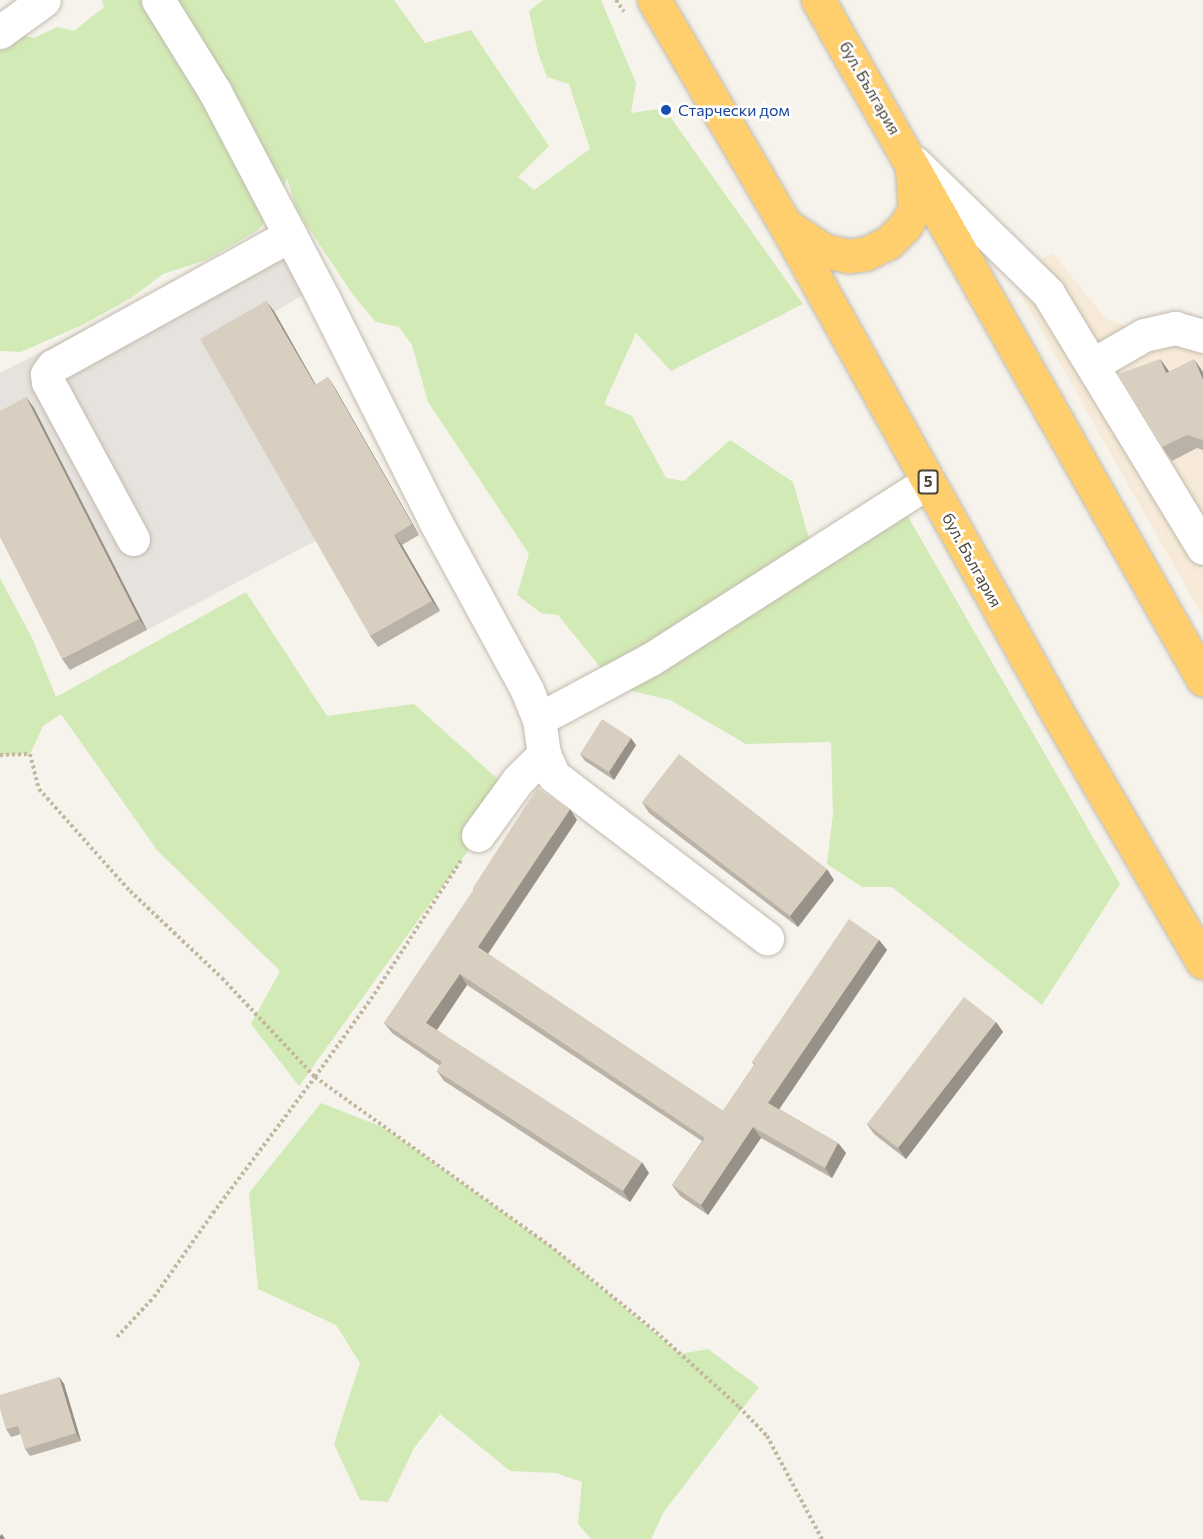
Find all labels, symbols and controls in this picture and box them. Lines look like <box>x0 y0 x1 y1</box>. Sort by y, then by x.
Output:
street label: бул. България <box>836 38 904 138</box>
place label: Старчески дом <box>678 100 790 120</box>
marker: Старчески дом <box>659 103 673 117</box>
road number: 5 <box>918 470 938 494</box>
street label: бул. България <box>938 510 1006 610</box>

